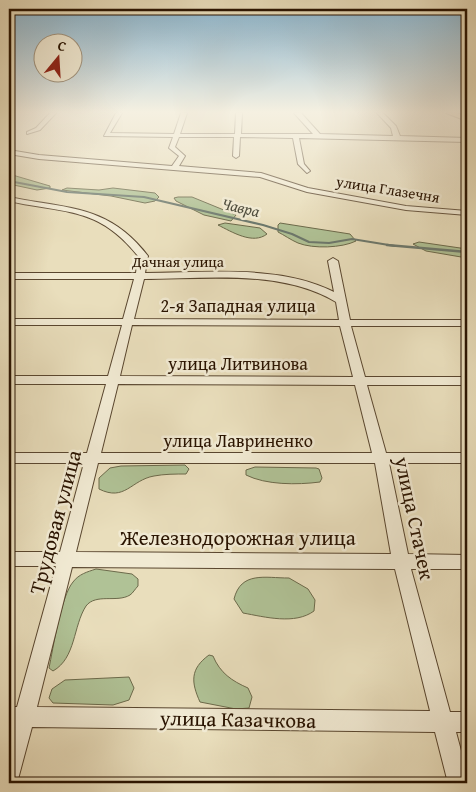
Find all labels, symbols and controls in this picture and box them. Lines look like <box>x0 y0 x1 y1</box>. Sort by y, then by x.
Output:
north arrow <box>32 32 82 82</box>
text: С <box>55 35 69 56</box>
street label: улица Глазечня <box>334 170 442 208</box>
water label: Чавра <box>220 191 263 223</box>
street label: Дачная улица <box>131 251 225 272</box>
street label: 2-я Западная улица <box>161 292 316 319</box>
street label: улица Литвинова <box>167 350 308 377</box>
street label: улица Лавриненко <box>162 427 313 454</box>
street label: Трудовая улица <box>21 446 89 598</box>
street label: улица Стачек <box>387 453 443 582</box>
street label: Железнодорожная улица <box>119 522 356 553</box>
street label: улица Казачкова <box>158 702 317 736</box>

